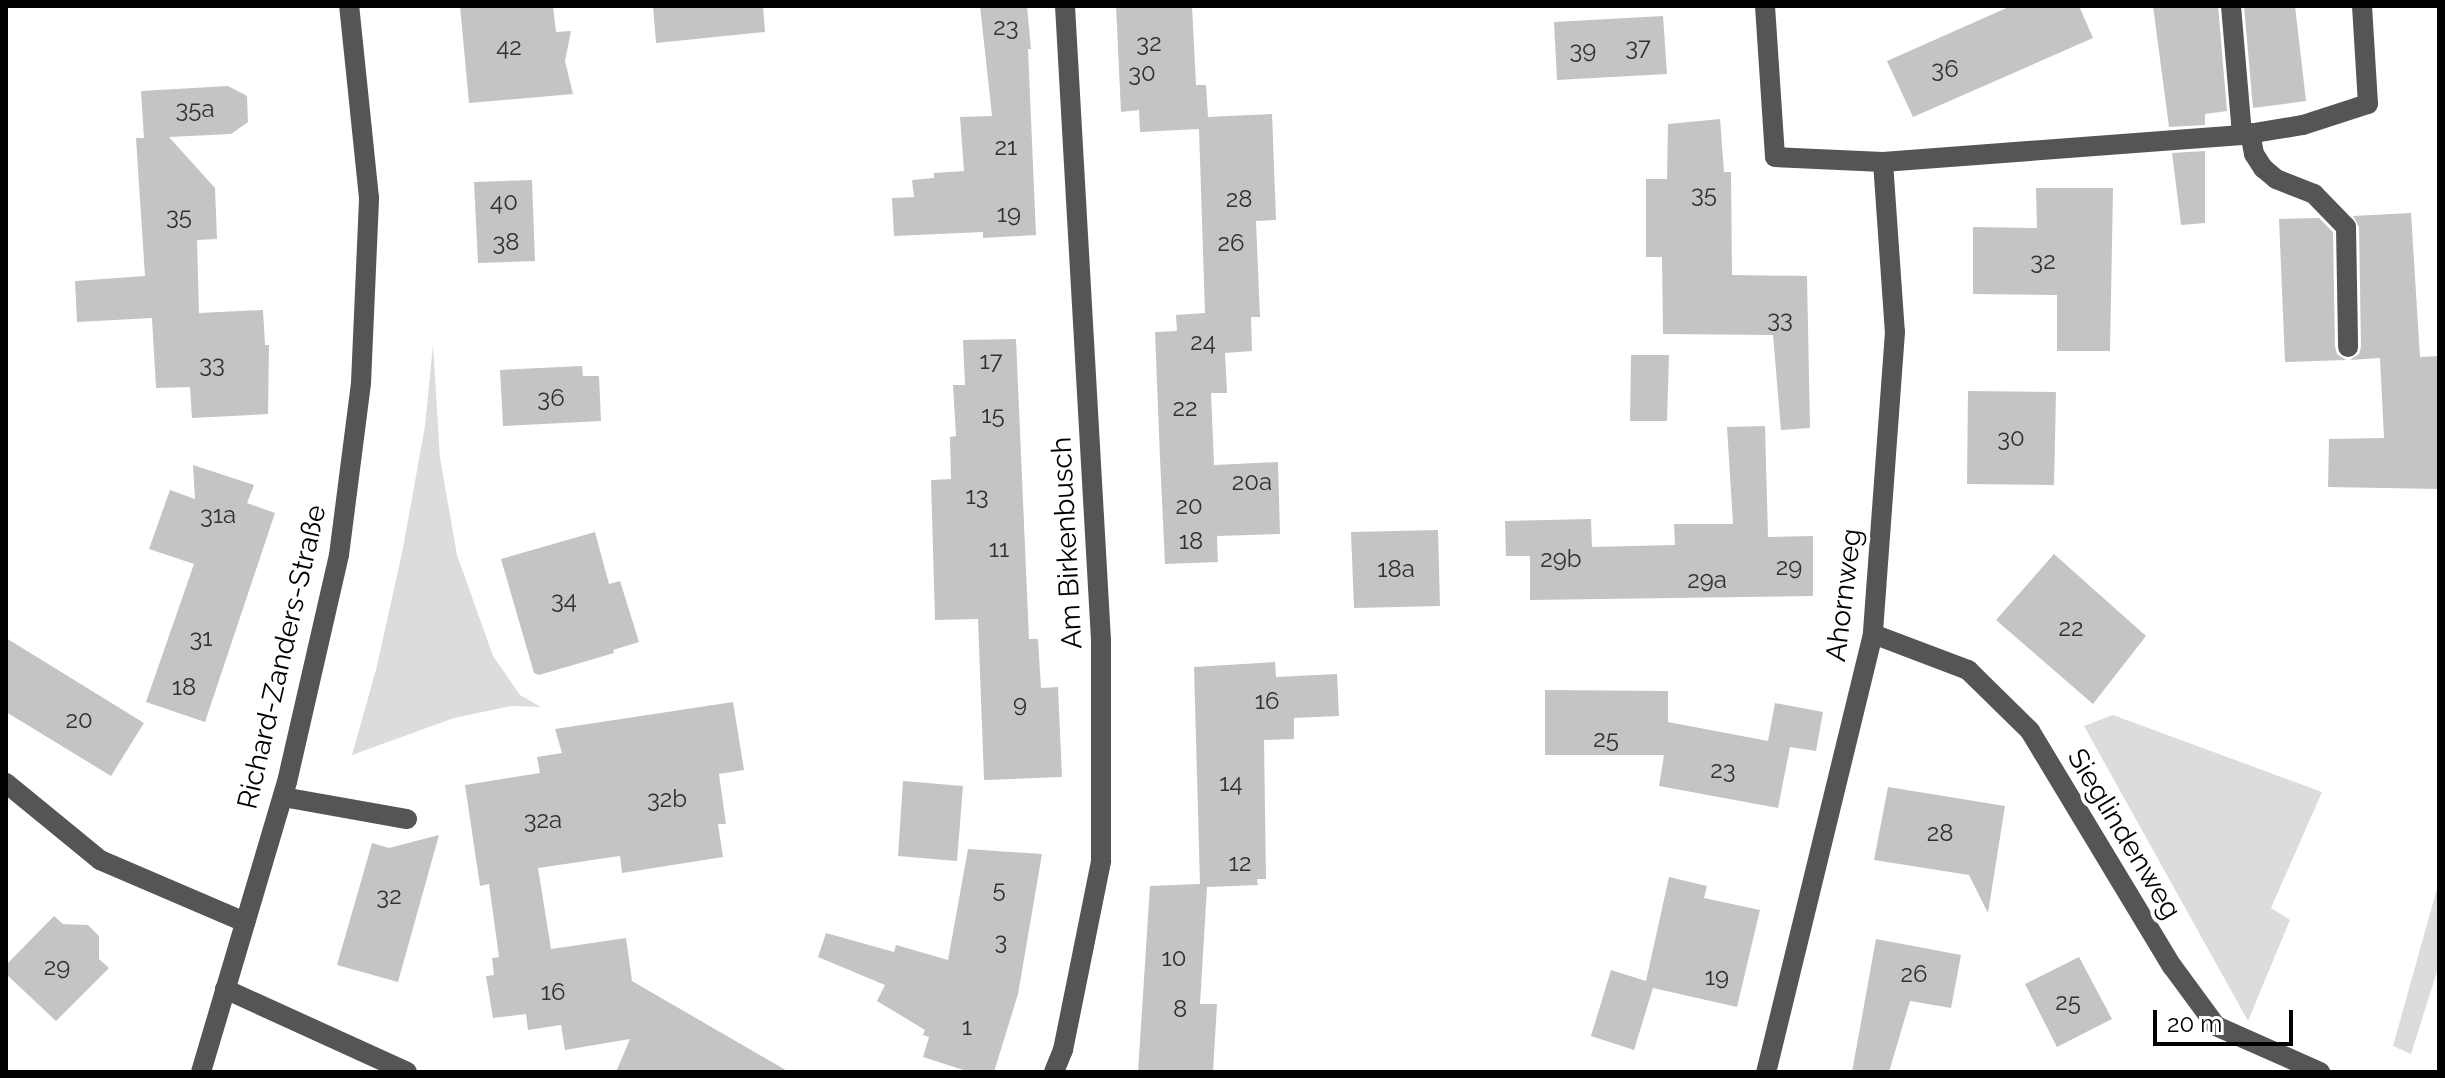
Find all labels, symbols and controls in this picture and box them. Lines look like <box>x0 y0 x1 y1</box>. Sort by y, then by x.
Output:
house number: 23 <box>993 13 1019 41</box>
house number: 32 <box>1136 29 1162 57</box>
house number: 42 <box>496 33 522 61</box>
house number: 37 <box>1625 33 1651 61</box>
house number: 39 <box>1570 36 1596 64</box>
house number: 36 <box>1931 55 1959 83</box>
house number: 30 <box>1128 59 1156 87</box>
house number: 35a <box>176 95 214 123</box>
house number: 21 <box>995 133 1017 161</box>
house number: 35 <box>1691 180 1717 208</box>
house number: 28 <box>1226 185 1252 213</box>
house number: 40 <box>490 188 518 216</box>
house number: 19 <box>997 200 1021 228</box>
house number: 35 <box>166 202 192 230</box>
house number: 38 <box>492 228 520 256</box>
house number: 26 <box>1218 229 1244 257</box>
house number: 32 <box>2030 247 2056 275</box>
house number: 33 <box>1767 305 1793 333</box>
house number: 24 <box>1190 328 1216 356</box>
house number: 17 <box>980 347 1002 375</box>
house number: 33 <box>199 350 225 378</box>
house number: 36 <box>537 384 565 412</box>
house number: 22 <box>1172 394 1198 422</box>
house number: 15 <box>981 401 1005 429</box>
house number: 30 <box>1997 424 2025 452</box>
street label: Am Birkenbusch <box>1045 436 1089 650</box>
house number: 20a <box>1232 468 1272 496</box>
house number: 13 <box>965 482 989 510</box>
house number: 20 <box>1175 492 1203 520</box>
house number: 31a <box>200 501 236 529</box>
street label: Richard-Zanders-Straße <box>231 502 333 812</box>
house number: 18 <box>1179 527 1203 555</box>
street label: Ahornweg <box>1819 527 1869 663</box>
house number: 11 <box>989 535 1009 563</box>
house number: 29b <box>1540 545 1582 573</box>
house number: 29 <box>1776 553 1802 581</box>
house number: 18a <box>1377 555 1415 583</box>
house number: 29a <box>1687 566 1727 594</box>
house number: 34 <box>551 586 577 614</box>
house number: 22 <box>2058 614 2084 642</box>
house number: 31 <box>189 624 213 652</box>
house number: 18 <box>172 673 196 701</box>
house number: 16 <box>1255 687 1279 715</box>
house number: 9 <box>1013 690 1027 718</box>
house number: 20 <box>65 706 93 734</box>
house number: 25 <box>1593 725 1619 753</box>
street label: Sieglindenweg <box>2060 743 2188 925</box>
house number: 23 <box>1710 756 1736 784</box>
house number: 14 <box>1219 769 1243 797</box>
house number: 32b <box>647 785 687 813</box>
house number: 32a <box>524 806 562 834</box>
house number: 28 <box>1927 819 1953 847</box>
house number: 12 <box>1229 849 1251 877</box>
house number: 5 <box>992 875 1006 903</box>
house number: 32 <box>376 882 402 910</box>
house number: 3 <box>995 927 1007 955</box>
house number: 10 <box>1162 944 1186 972</box>
house number: 29 <box>44 953 70 981</box>
house number: 26 <box>1901 960 1927 988</box>
house number: 19 <box>1705 963 1729 991</box>
house number: 16 <box>541 978 565 1006</box>
house number: 25 <box>2055 988 2081 1016</box>
scale bar <box>2157 994 2297 1044</box>
house number: 8 <box>1173 995 1187 1023</box>
text: 20 m <box>2167 1009 2222 1038</box>
house number: 1 <box>962 1013 972 1041</box>

